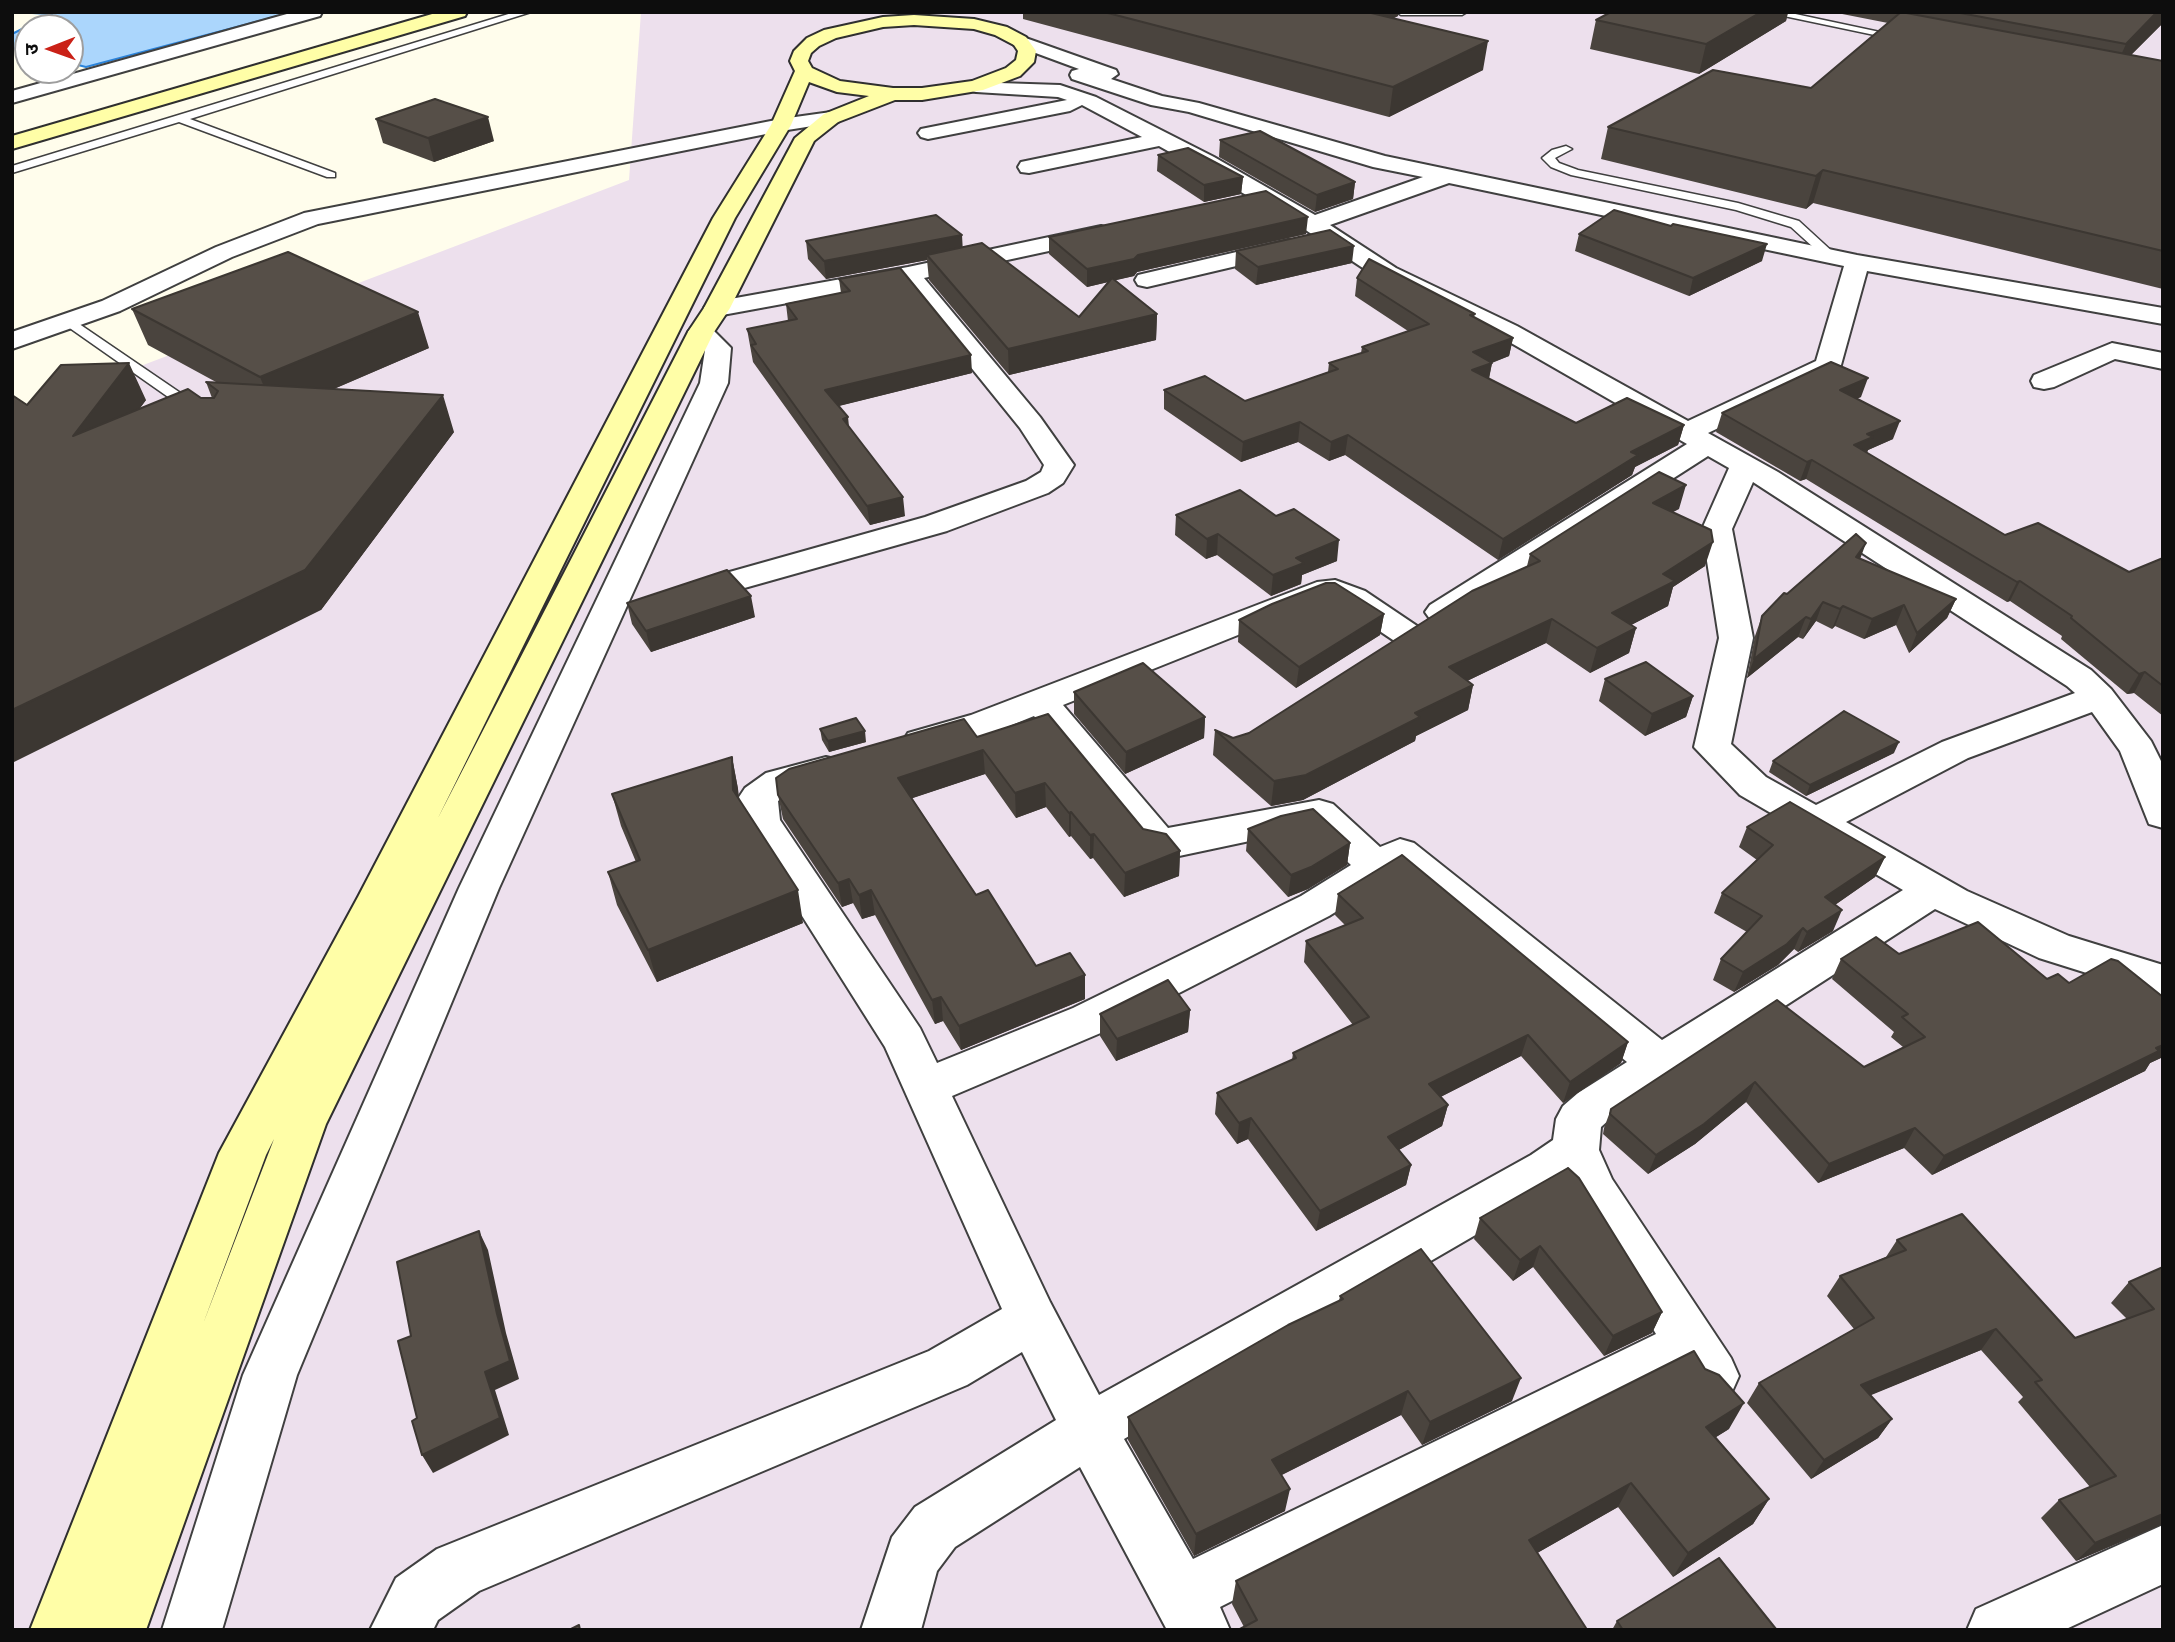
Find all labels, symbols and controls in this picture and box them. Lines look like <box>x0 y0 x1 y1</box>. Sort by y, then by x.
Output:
north arrow <box>14 14 84 84</box>
text: उ <box>17 44 43 55</box>

